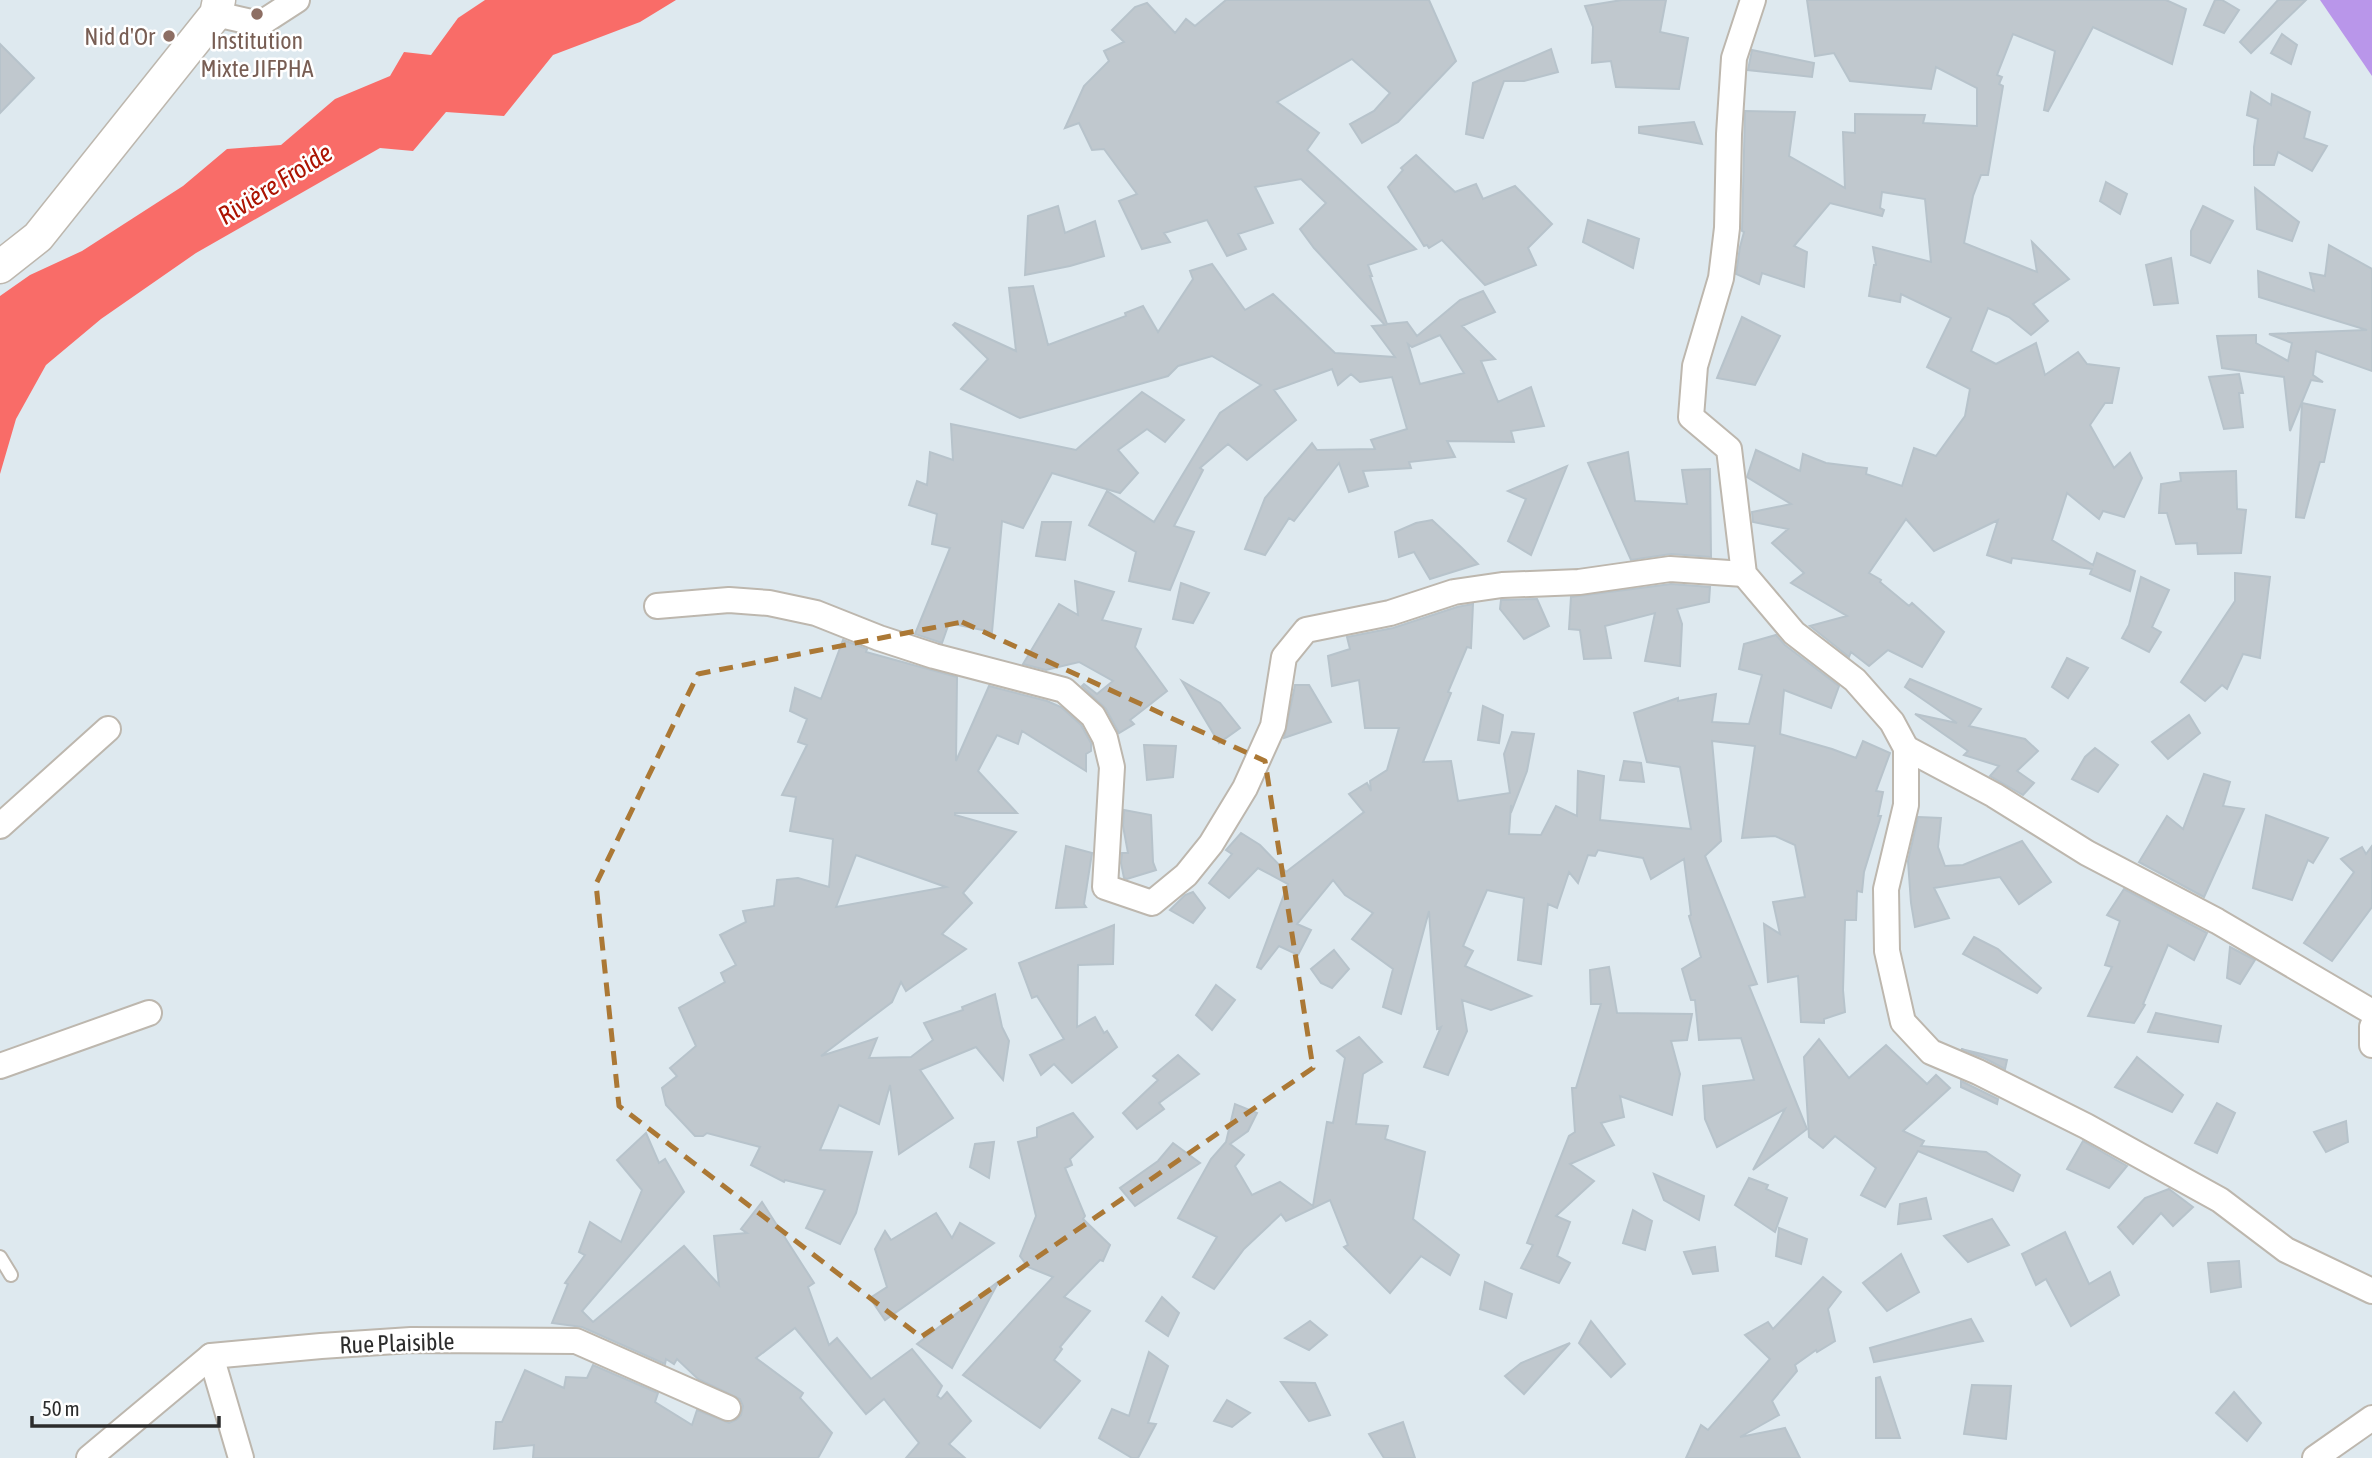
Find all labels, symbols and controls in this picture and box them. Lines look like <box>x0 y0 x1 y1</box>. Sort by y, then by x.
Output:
marker: Institution Mixte JIFPHA <box>249 6 265 22</box>
place label: Nid d'Or <box>84 23 156 50</box>
place label: Institution Mixte JIFPHA <box>200 27 314 82</box>
marker: Nid d'Or <box>161 28 177 44</box>
water label: Rivière Froide <box>212 137 338 231</box>
street label: Rue Plaisible <box>339 1328 455 1358</box>
scale bar <box>32 1384 219 1428</box>
text: 50 m <box>42 1396 80 1420</box>

